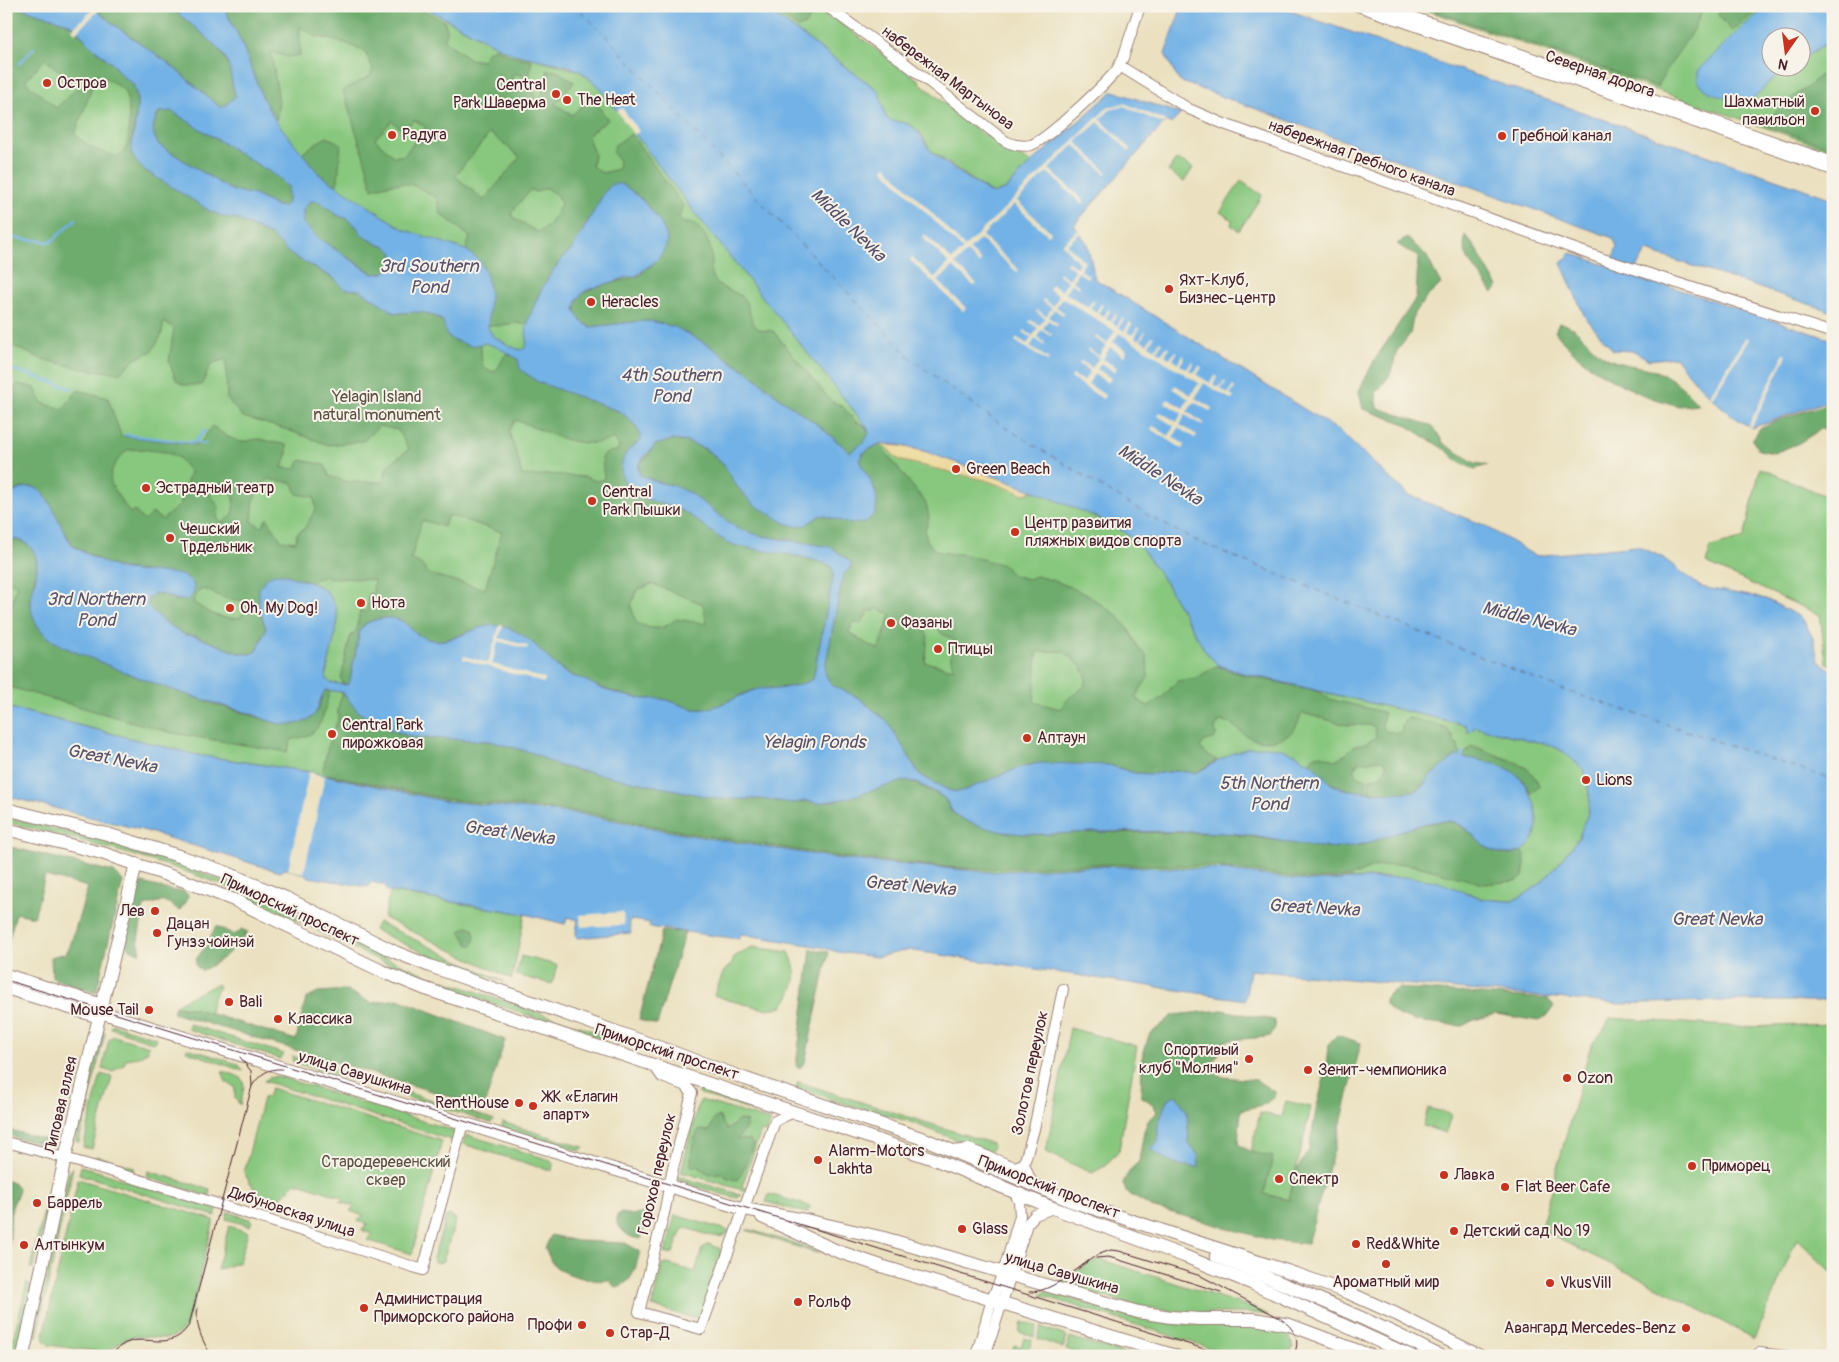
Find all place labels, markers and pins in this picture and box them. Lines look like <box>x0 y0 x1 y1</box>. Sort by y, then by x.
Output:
place label: Остров <box>57 73 107 93</box>
place label: Central Park Шаверма <box>453 75 546 113</box>
marker: Остров <box>41 77 53 89</box>
marker: Central Park Шаверма <box>550 88 562 100</box>
place label: The Heat <box>577 90 636 110</box>
place label: Шахматный павильон <box>1725 92 1805 130</box>
marker: The Heat <box>561 94 573 106</box>
marker: Шахматный павильон <box>1809 105 1821 117</box>
place label: Радуга <box>402 125 447 145</box>
place label: Гребной канал <box>1512 126 1612 146</box>
marker: Радуга <box>386 129 398 141</box>
marker: Гребной канал <box>1496 130 1508 142</box>
place label: Яхт-Клуб, Бизнес-центр <box>1179 270 1276 308</box>
marker: Яхт-Клуб, Бизнес-центр <box>1163 283 1175 295</box>
place label: Heracles <box>601 292 659 312</box>
marker: Heracles <box>585 296 597 308</box>
place label: Green Beach <box>966 459 1050 479</box>
marker: Green Beach <box>950 463 962 475</box>
place label: Эстрадный театр <box>156 478 274 498</box>
marker: Эстрадный театр <box>140 482 152 494</box>
place label: Central Park Пышки <box>602 482 680 520</box>
marker: Central Park Пышки <box>586 495 598 507</box>
place label: Центр развития пляжных видов спорта <box>1025 513 1181 551</box>
place label: Чешский Трдельник <box>180 519 253 557</box>
marker: Центр развития пляжных видов спорта <box>1009 526 1021 538</box>
marker: Чешский Трдельник <box>164 532 176 544</box>
place label: Нота <box>371 593 405 613</box>
marker: Нота <box>355 597 367 609</box>
place label: Oh, My Dog! <box>240 598 318 618</box>
marker: Oh, My Dog! <box>224 602 236 614</box>
place label: Фазаны <box>901 613 953 633</box>
marker: Фазаны <box>885 617 897 629</box>
place label: Птицы <box>948 639 993 659</box>
marker: Птицы <box>932 643 944 655</box>
place label: Central Park пирожковая <box>342 715 424 753</box>
marker: Central Park пирожковая <box>326 728 338 740</box>
place label: Аптаун <box>1037 728 1086 748</box>
marker: Аптаун <box>1021 732 1033 744</box>
place label: Lions <box>1596 770 1632 790</box>
marker: Lions <box>1580 774 1592 786</box>
place label: Лев <box>119 901 145 921</box>
marker: Лев <box>149 905 161 917</box>
place label: Дацан Гунзэчойнэй <box>166 914 254 952</box>
marker: Дацан Гунзэчойнэй <box>151 927 163 939</box>
place label: Bali <box>239 992 262 1012</box>
marker: Bali <box>223 996 235 1008</box>
place label: Mouse Tail <box>70 1000 139 1020</box>
marker: Mouse Tail <box>143 1004 155 1016</box>
place label: Классика <box>288 1009 352 1029</box>
marker: Классика <box>272 1013 284 1025</box>
place label: Спортивый клуб "Молния" <box>1139 1040 1239 1078</box>
marker: Спортивый клуб "Молния" <box>1243 1053 1255 1065</box>
place label: Зенит-чемпионика <box>1318 1060 1447 1080</box>
marker: Зенит-чемпионика <box>1302 1064 1314 1076</box>
place label: Ozon <box>1577 1068 1613 1088</box>
marker: Ozon <box>1561 1072 1573 1084</box>
place label: ЖК «Елагин апарт» <box>540 1087 618 1125</box>
place label: RentHouse <box>435 1093 509 1113</box>
marker: RentHouse <box>513 1097 525 1109</box>
marker: ЖК «Елагин апарт» <box>527 1100 539 1112</box>
place label: Alarm-Motors Lakhta <box>828 1141 924 1179</box>
marker: Alarm-Motors Lakhta <box>812 1154 824 1166</box>
place label: Приморец <box>1702 1156 1771 1176</box>
marker: Приморец <box>1686 1160 1698 1172</box>
place label: Лавка <box>1453 1165 1495 1185</box>
place label: Спектр <box>1289 1169 1339 1189</box>
marker: Лавка <box>1438 1169 1450 1181</box>
marker: Спектр <box>1273 1173 1285 1185</box>
place label: Flat Beer Cafe <box>1515 1177 1610 1197</box>
marker: Flat Beer Cafe <box>1499 1181 1511 1193</box>
place label: Баррель <box>47 1193 103 1213</box>
marker: Баррель <box>31 1197 43 1209</box>
place label: Glass <box>972 1219 1008 1239</box>
place label: Детский сад № 19 <box>1463 1221 1590 1241</box>
marker: Glass <box>956 1223 968 1235</box>
marker: Детский сад № 19 <box>1448 1225 1460 1237</box>
place label: Red&White <box>1366 1234 1440 1254</box>
place label: Алтынкум <box>34 1235 105 1255</box>
marker: Red&White <box>1350 1238 1362 1250</box>
marker: Алтынкум <box>18 1239 30 1251</box>
marker: Ароматный мир <box>1380 1258 1392 1270</box>
place label: Ароматный мир <box>1332 1272 1440 1292</box>
place label: VkusVill <box>1560 1273 1612 1293</box>
marker: VkusVill <box>1544 1277 1556 1289</box>
place label: Администрация Приморского района <box>374 1289 514 1327</box>
place label: Рольф <box>808 1292 852 1312</box>
marker: Рольф <box>792 1296 804 1308</box>
marker: Администрация Приморского района <box>358 1302 370 1314</box>
place label: Профи <box>528 1315 572 1335</box>
place label: Авангард Mercedes-Benz <box>1504 1318 1676 1338</box>
marker: Профи <box>576 1319 588 1331</box>
marker: Авангард Mercedes-Benz <box>1680 1322 1692 1334</box>
place label: Стар-Д <box>620 1323 670 1343</box>
marker: Стар-Д <box>604 1327 616 1339</box>

